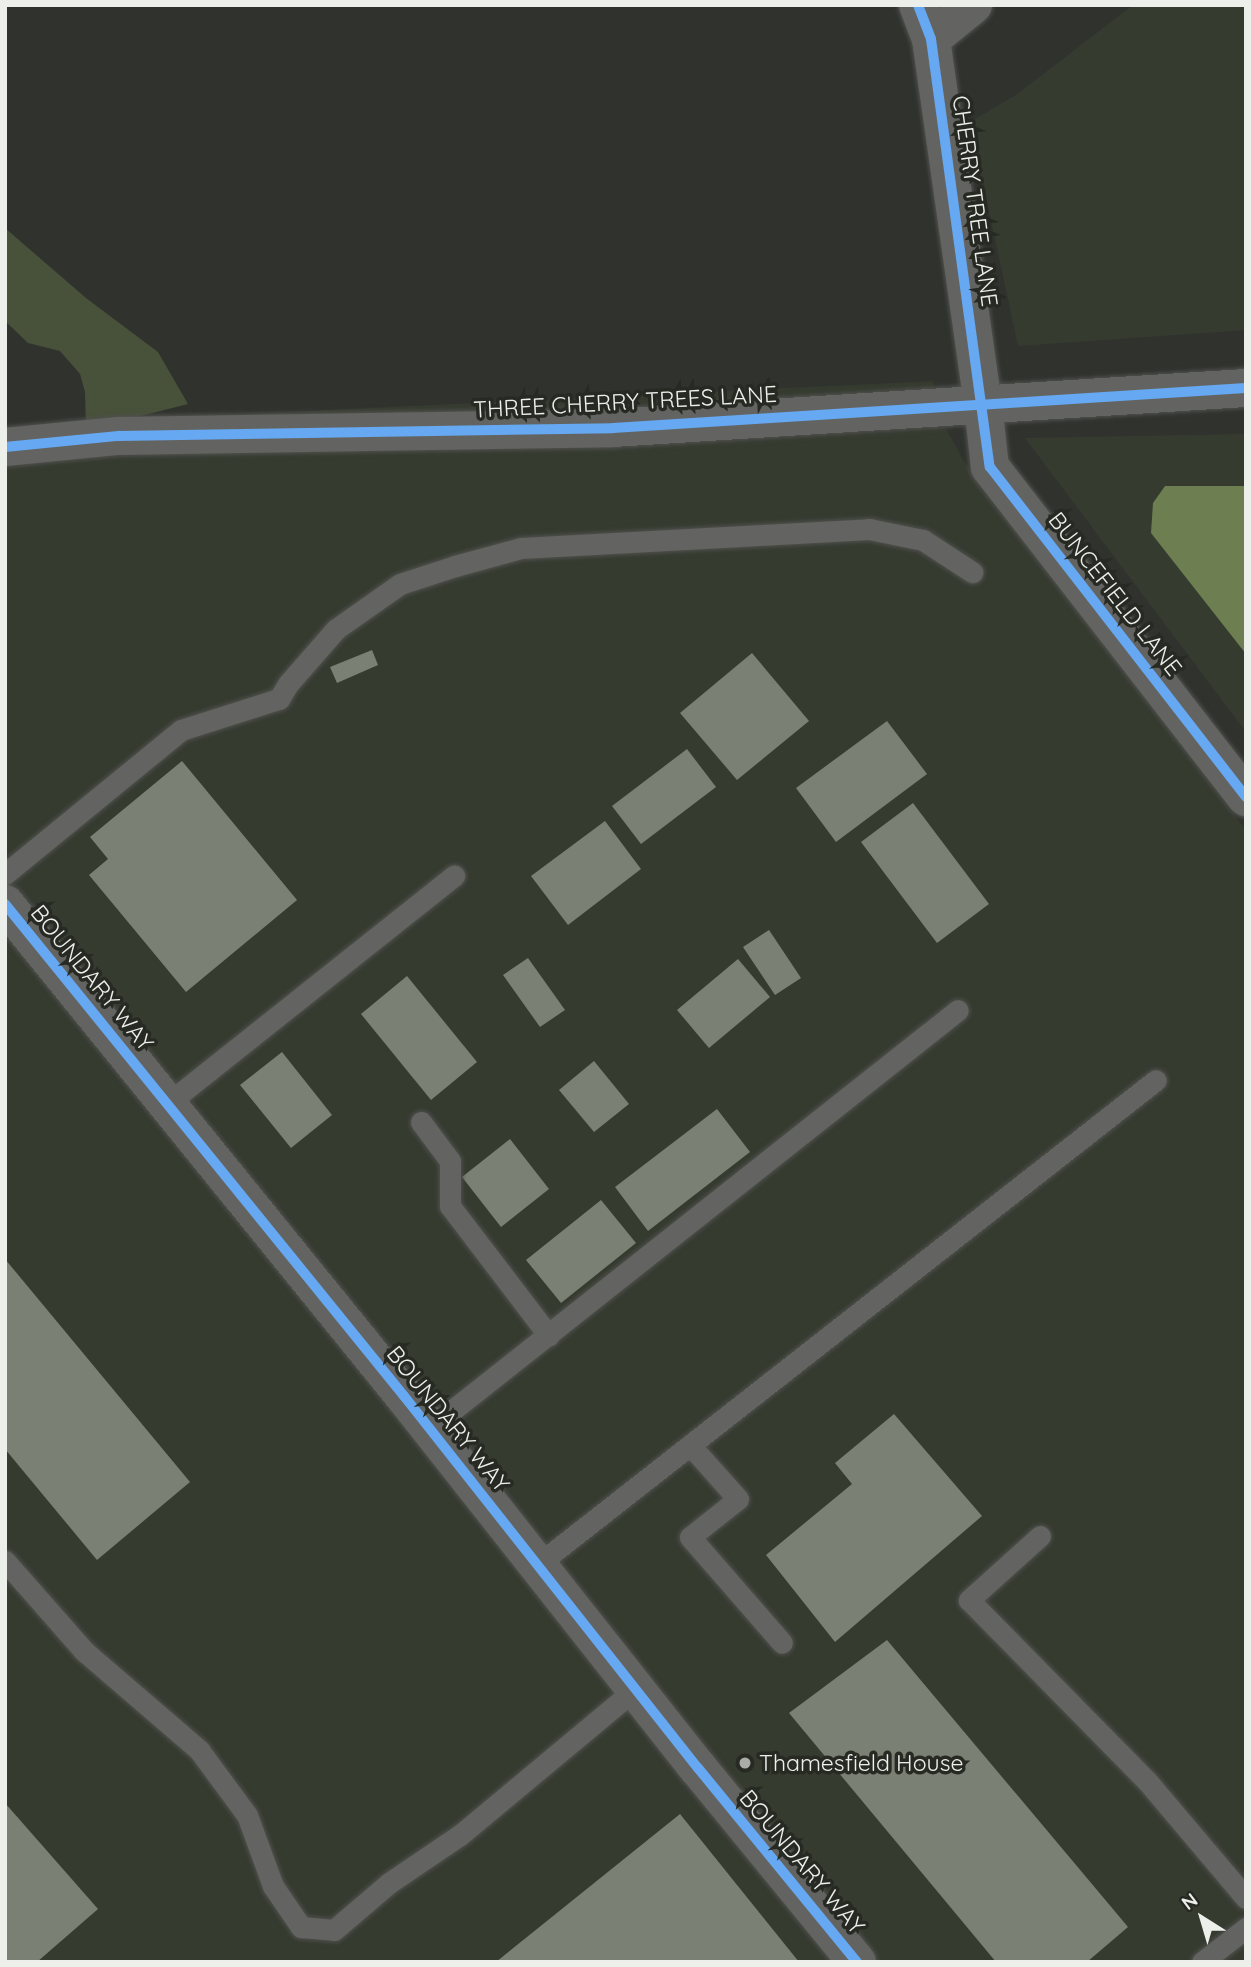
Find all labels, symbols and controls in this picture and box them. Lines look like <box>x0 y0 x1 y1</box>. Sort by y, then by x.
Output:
street label: CHERRY TREE LANE <box>947 94 1003 308</box>
street label: THREE CHERRY TREES LANE <box>473 380 777 424</box>
street label: BUNCEFIELD LANE <box>1043 507 1187 681</box>
street label: BOUNDARY WAY <box>25 900 159 1056</box>
street label: BOUNDARY WAY <box>381 1341 515 1497</box>
place label: Thamesfield House <box>759 1749 963 1777</box>
marker: Thamesfield House <box>737 1755 753 1771</box>
street label: BOUNDARY WAY <box>734 1784 870 1940</box>
north arrow <box>1167 1883 1237 1953</box>
text: N <box>1177 1887 1202 1915</box>

